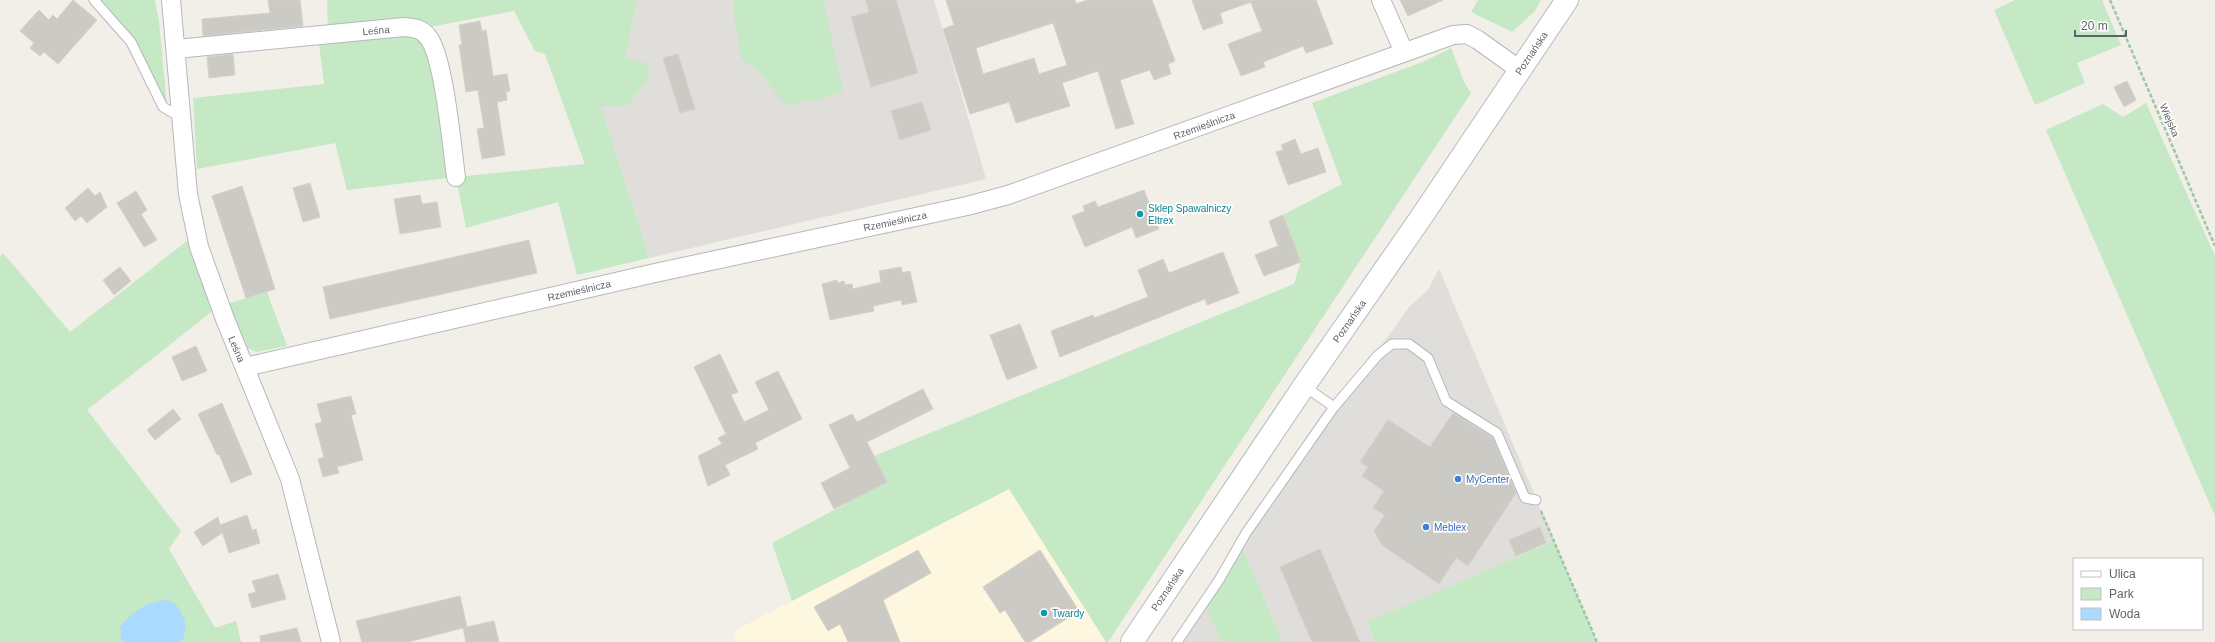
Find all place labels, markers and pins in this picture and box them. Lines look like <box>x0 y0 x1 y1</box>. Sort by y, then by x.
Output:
place label: Sklep Spawalniczy Eltrex <box>1148 203 1231 226</box>
marker: Sklep Spawalniczy Eltrex <box>1135 209 1145 219</box>
marker: MyCenter <box>1453 474 1463 484</box>
place label: MyCenter <box>1466 474 1510 485</box>
marker: Meblex <box>1421 522 1431 532</box>
place label: Meblex <box>1434 522 1466 533</box>
marker: Twardy <box>1039 608 1049 618</box>
place label: Twardy <box>1052 608 1084 619</box>

